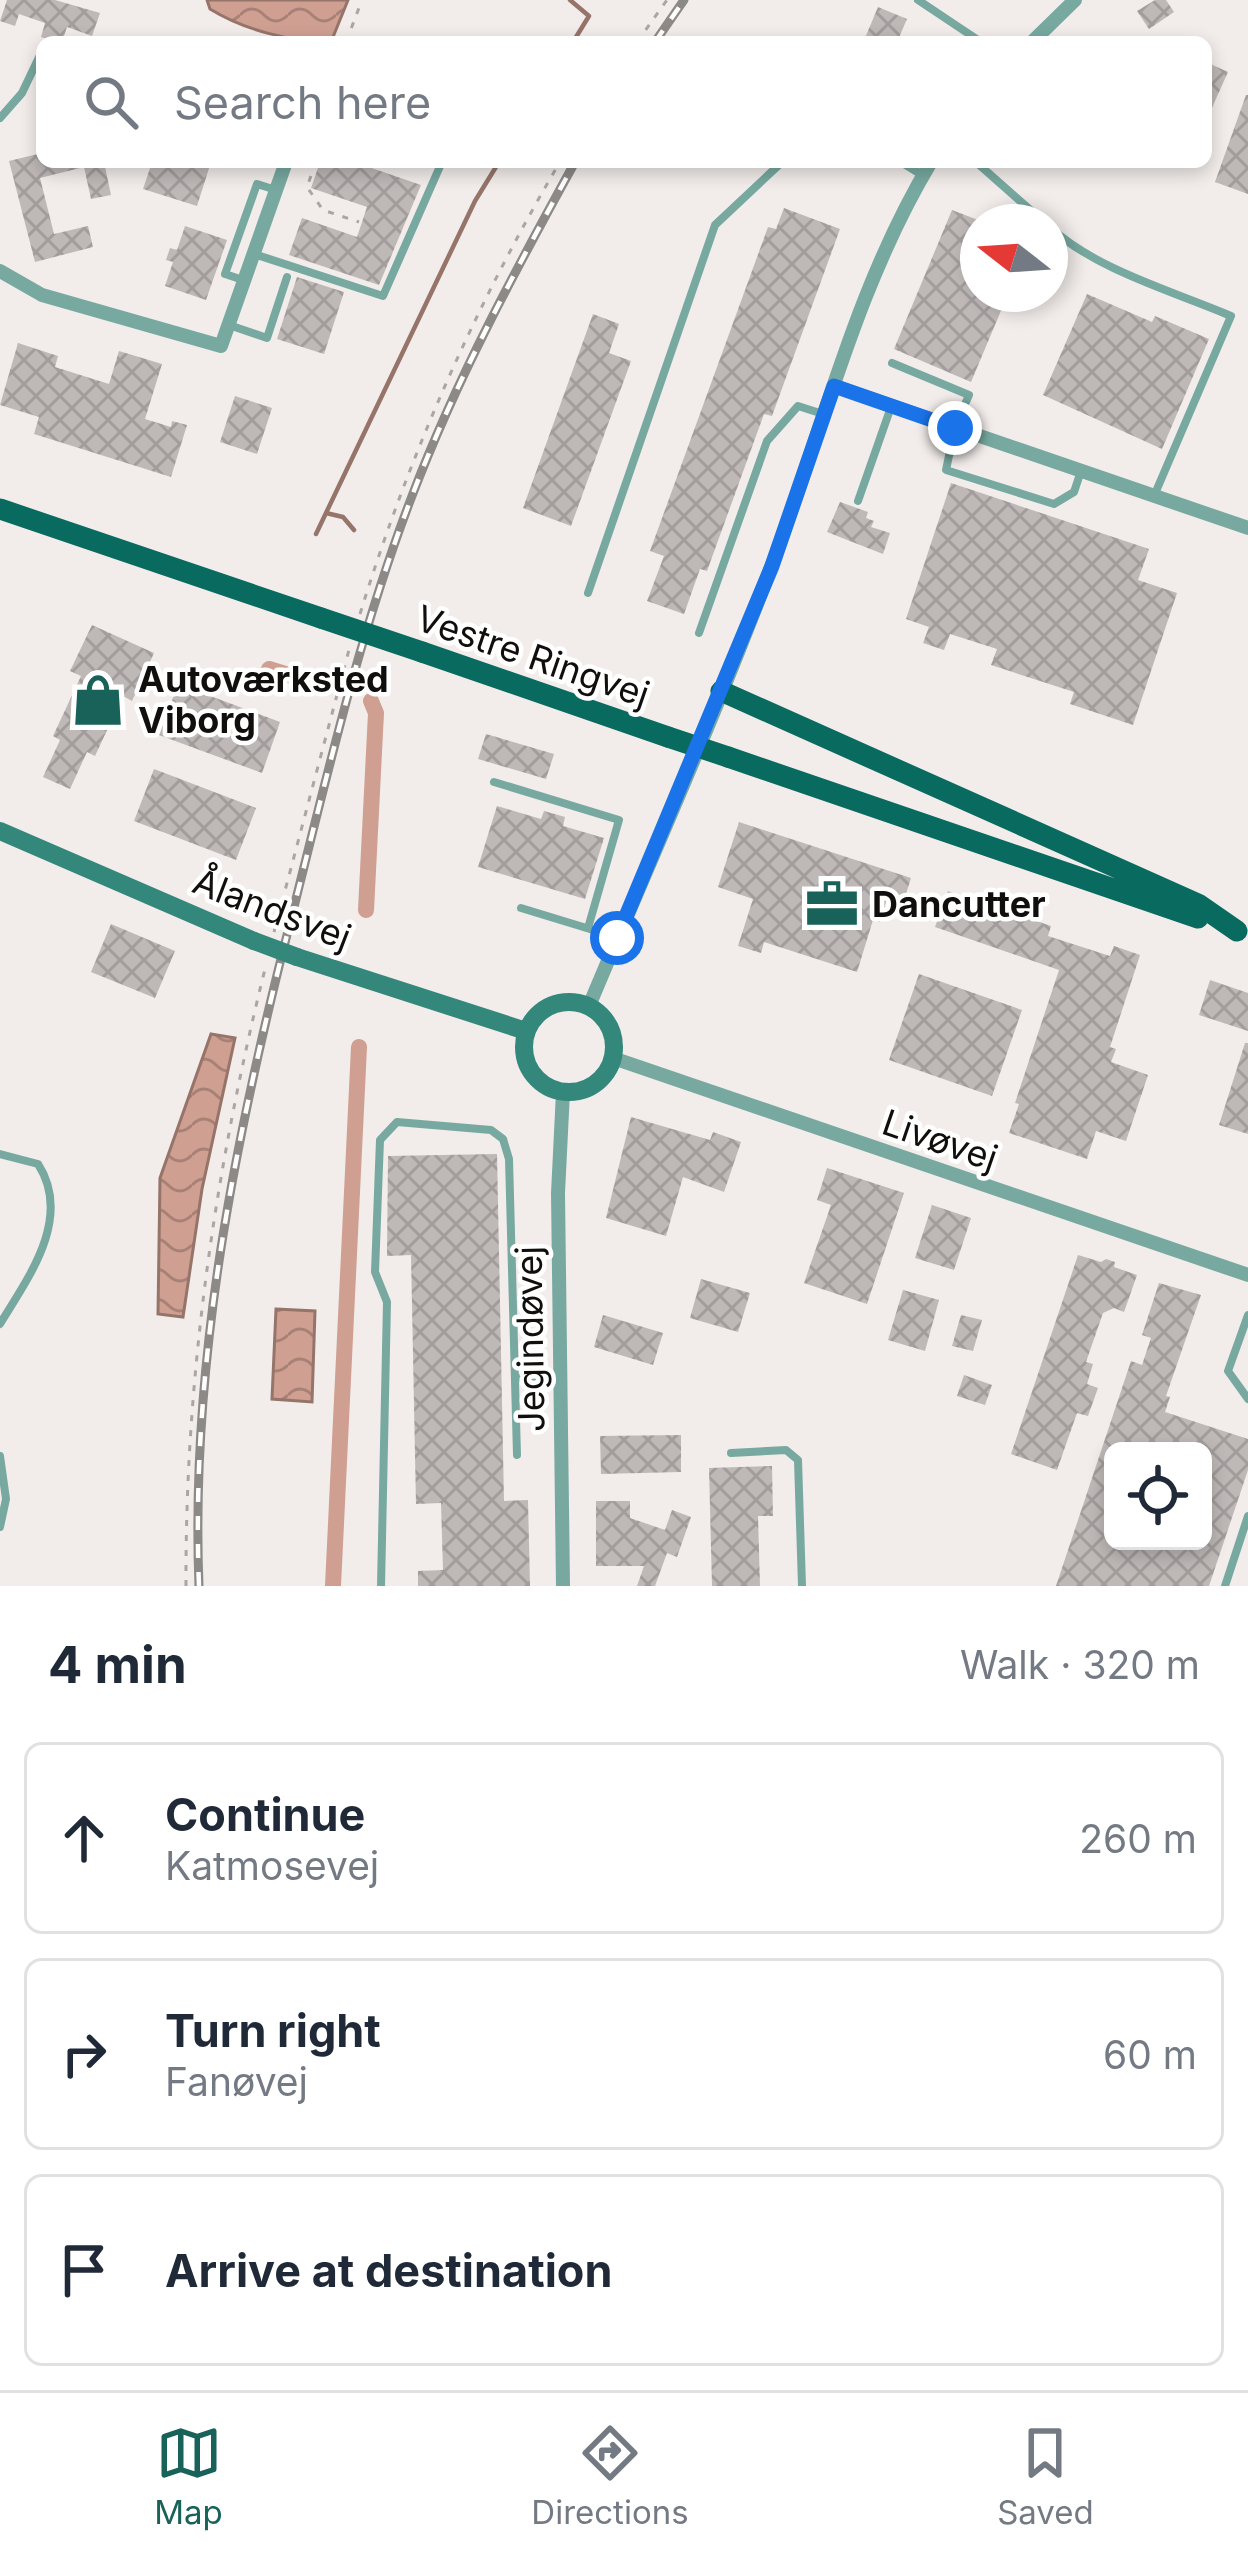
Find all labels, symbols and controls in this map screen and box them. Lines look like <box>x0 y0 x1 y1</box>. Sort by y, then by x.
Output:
search box <box>36 36 1212 168</box>
icon: search <box>78 69 144 135</box>
text: Search here <box>174 75 431 130</box>
north arrow <box>960 204 1068 312</box>
route end <box>928 401 982 455</box>
street label: Vestre Ringvej <box>411 596 655 716</box>
place label: Autoværksted Viborg <box>138 657 389 742</box>
shop icon: Autoværksted Viborg <box>69 671 127 729</box>
street label: Ålandsvej <box>187 858 357 959</box>
office icon: Dancutter <box>803 875 861 933</box>
place label: Dancutter <box>872 882 1046 926</box>
route start <box>590 911 644 965</box>
street label: Livøvej <box>877 1100 1003 1180</box>
street label: Jegindøvej <box>506 1246 554 1432</box>
map controls <box>1104 1442 1212 1550</box>
button: locate <box>1104 1442 1212 1550</box>
text: 4 min <box>48 1634 187 1695</box>
text: Walk · 320 m <box>960 1641 1200 1688</box>
text: Continue <box>165 1787 365 1842</box>
icon: ahead <box>51 1805 117 1871</box>
text: 260 m <box>1079 1815 1197 1862</box>
text: Katmosevej <box>165 1842 379 1889</box>
text: Turn right <box>165 2003 381 2058</box>
icon: right <box>51 2021 117 2087</box>
text: 60 m <box>1103 2031 1197 2078</box>
text: Fanøvej <box>165 2058 308 2105</box>
icon: arrive <box>51 2237 117 2303</box>
text: Arrive at destination <box>165 2243 612 2298</box>
tab: Map <box>154 2420 223 2532</box>
tab: Directions <box>531 2420 689 2532</box>
tab: Saved <box>997 2420 1094 2532</box>

